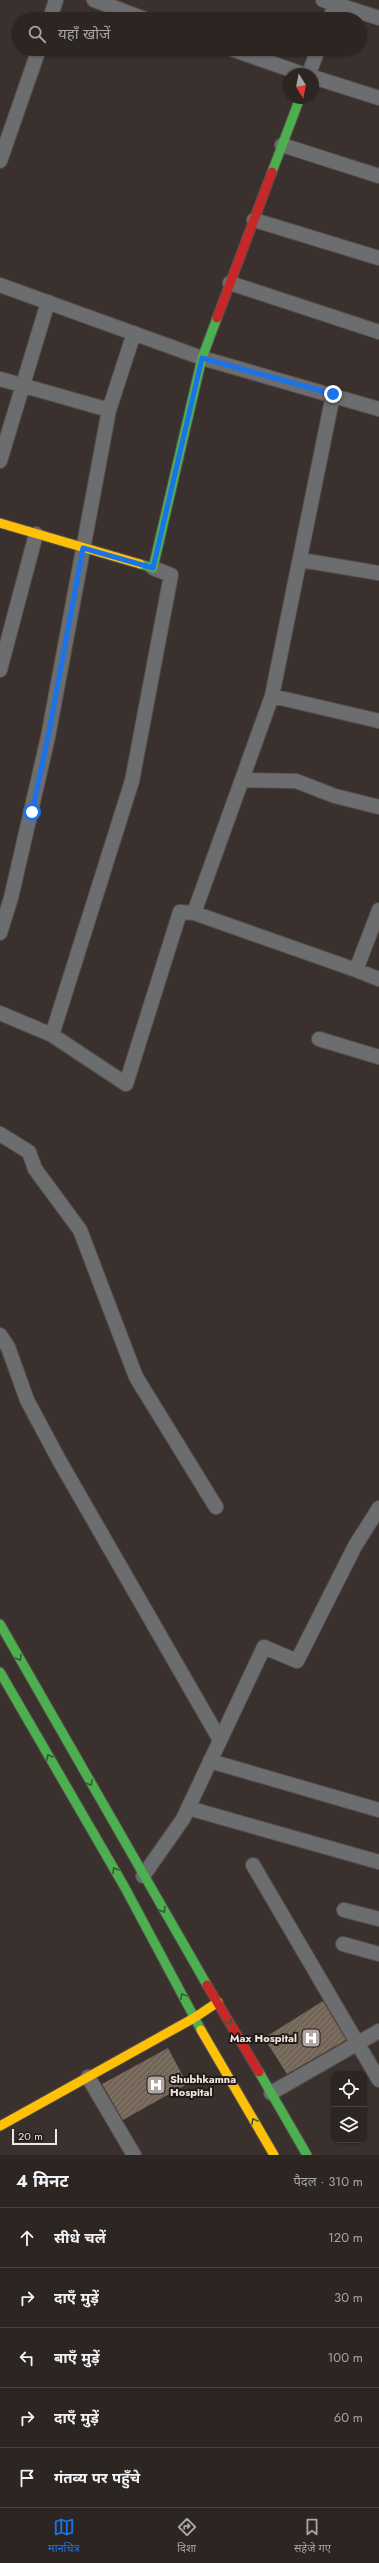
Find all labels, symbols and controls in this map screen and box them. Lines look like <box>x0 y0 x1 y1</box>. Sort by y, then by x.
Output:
search box <box>12 12 367 56</box>
icon: search <box>26 23 48 45</box>
text: यहाँ खोजें <box>58 23 110 45</box>
north arrow <box>283 68 319 104</box>
route end <box>324 385 342 403</box>
route start <box>23 803 41 821</box>
one-way arrow <box>15 1654 22 1661</box>
one-way arrow <box>46 1754 53 1761</box>
one-way arrow <box>86 1779 93 1786</box>
one-way arrow <box>112 1867 119 1874</box>
one-way arrow <box>158 1906 166 1913</box>
one-way arrow <box>180 1993 187 2001</box>
one-way arrow <box>225 2017 232 2025</box>
hospital icon: Max Hospital <box>300 2027 322 2049</box>
place label: Max Hospital <box>230 2030 297 2046</box>
place label: Shubhkamna Hospital <box>170 2071 236 2100</box>
map controls <box>331 2071 367 2143</box>
button: locate <box>331 2071 367 2107</box>
hospital icon: Shubhkamna Hospital <box>145 2074 167 2096</box>
button: layers <box>331 2107 367 2143</box>
one-way arrow <box>252 2118 259 2125</box>
scale bar <box>12 2127 57 2146</box>
text: 20 m <box>18 2128 43 2144</box>
text: 4 मिनट <box>16 2169 69 2193</box>
text: पैदल · 310 m <box>293 2172 363 2191</box>
icon: ahead <box>16 2227 38 2249</box>
text: सीधे चलें <box>54 2227 106 2249</box>
text: 120 m <box>328 2228 363 2247</box>
icon: right <box>16 2287 38 2309</box>
text: दाएँ मुड़ें <box>54 2287 99 2309</box>
text: 30 m <box>334 2288 363 2307</box>
icon: left <box>16 2347 38 2369</box>
text: बाएँ मुड़ें <box>54 2347 100 2369</box>
text: 100 m <box>328 2348 363 2367</box>
icon: right <box>16 2407 38 2429</box>
text: दाएँ मुड़ें <box>54 2407 99 2429</box>
text: 60 m <box>334 2408 363 2427</box>
icon: arrive <box>16 2467 38 2489</box>
text: गंतव्य पर पहुँचे <box>54 2467 140 2489</box>
tab: मानचित्र <box>48 2516 80 2556</box>
tab: दिशा <box>176 2516 198 2556</box>
tab: सहेजे गए <box>294 2516 331 2556</box>

